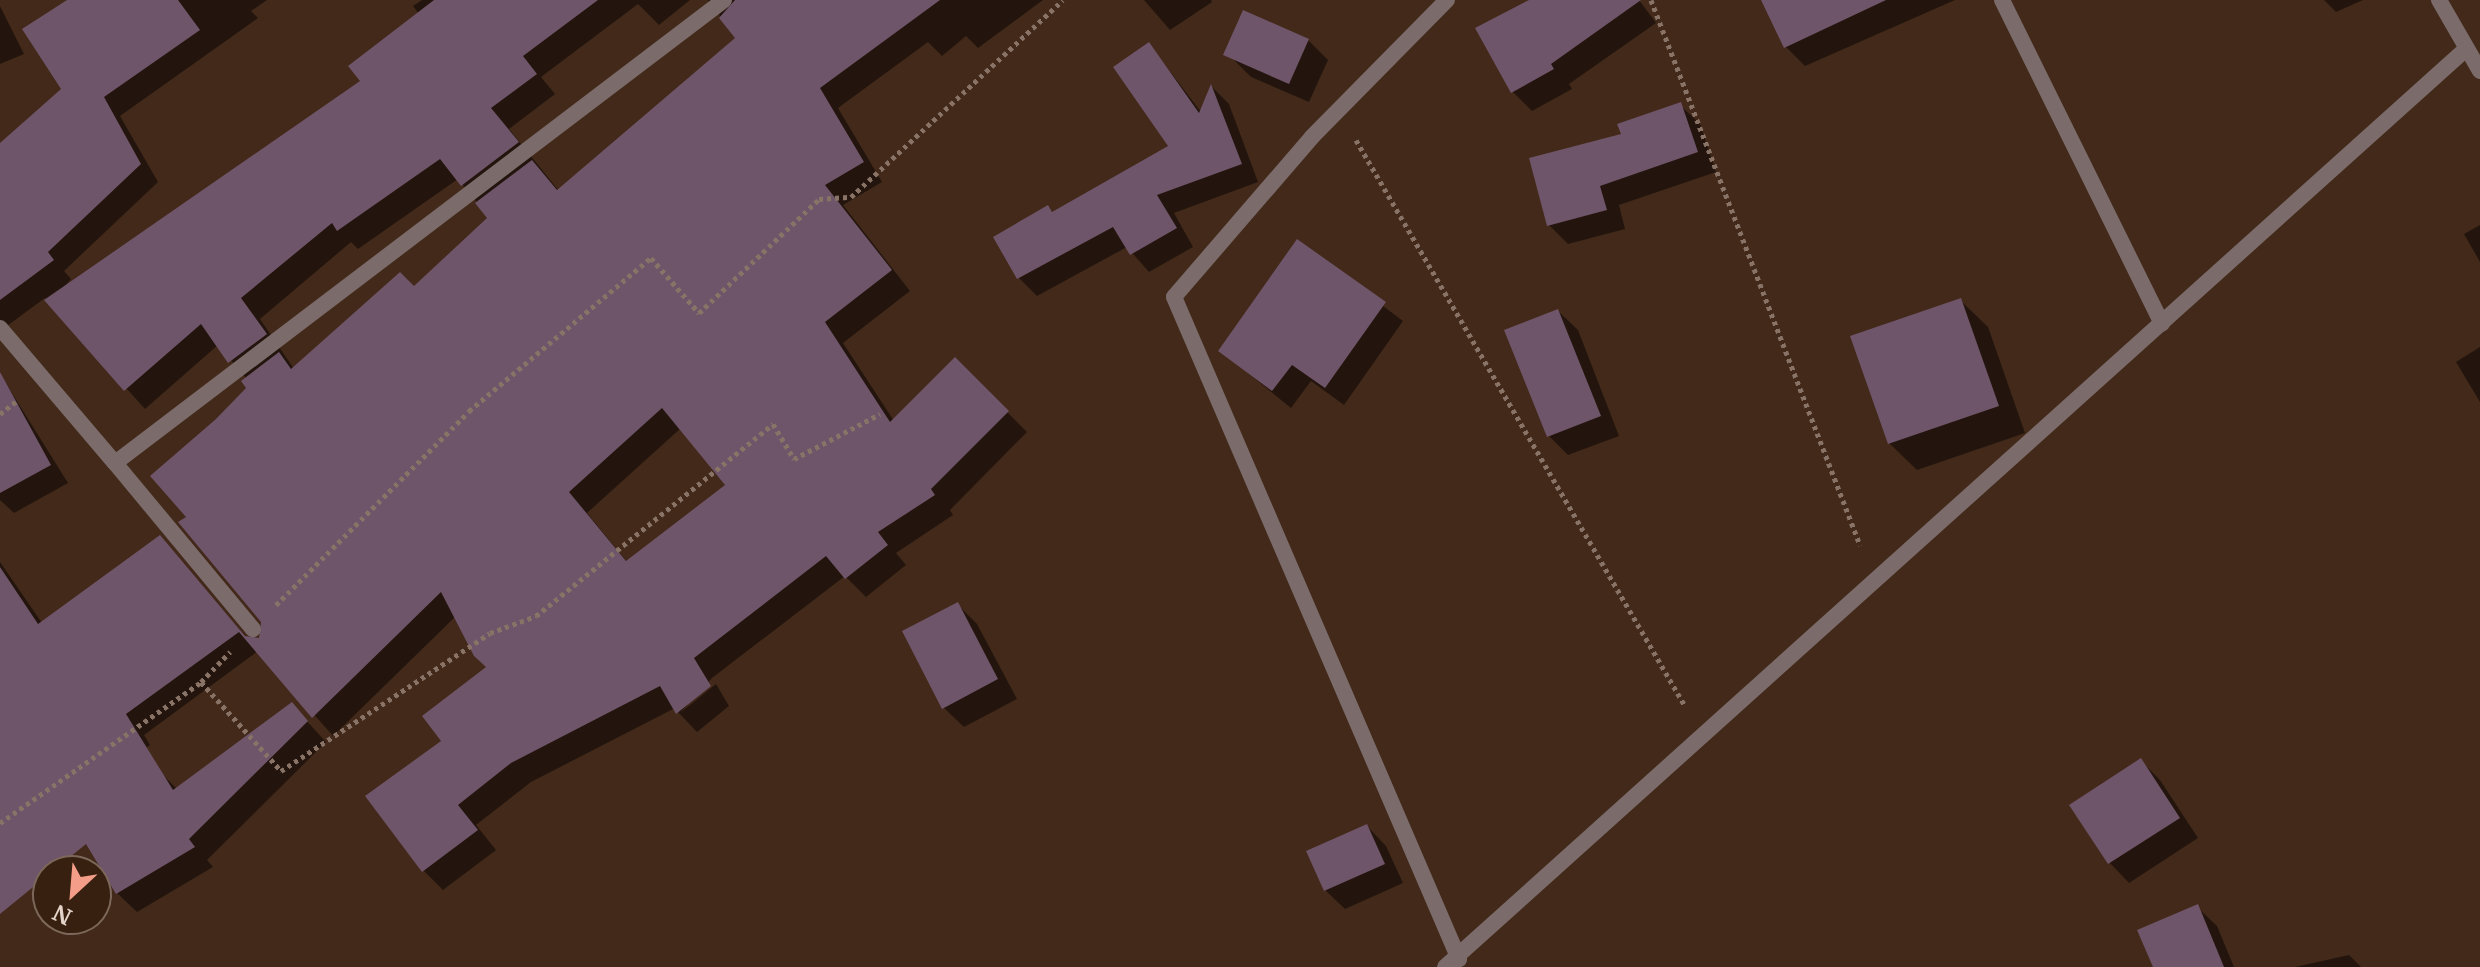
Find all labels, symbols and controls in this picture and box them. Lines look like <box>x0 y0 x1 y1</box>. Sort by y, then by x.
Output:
north arrow <box>32 855 112 935</box>
text: N <box>48 898 76 931</box>

